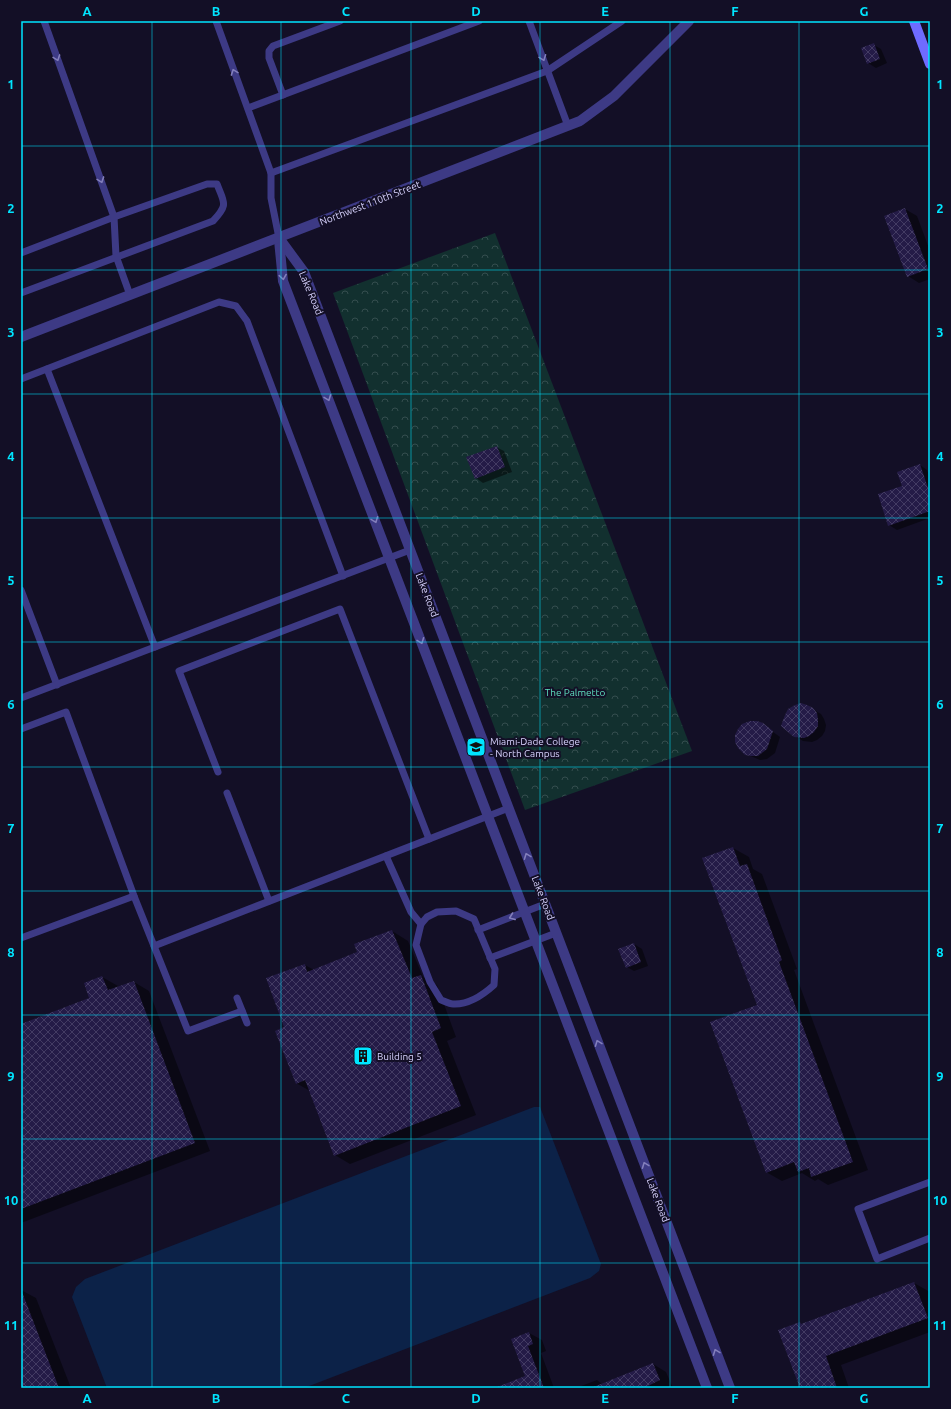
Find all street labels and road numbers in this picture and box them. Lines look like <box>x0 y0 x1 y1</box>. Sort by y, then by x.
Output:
street label: Northwest 110th Street <box>318 179 422 227</box>
street label: Lake Road <box>297 270 325 316</box>
street label: Lake Road <box>414 572 440 619</box>
street label: Lake Road <box>530 875 556 922</box>
street label: Lake Road <box>645 1177 671 1224</box>

